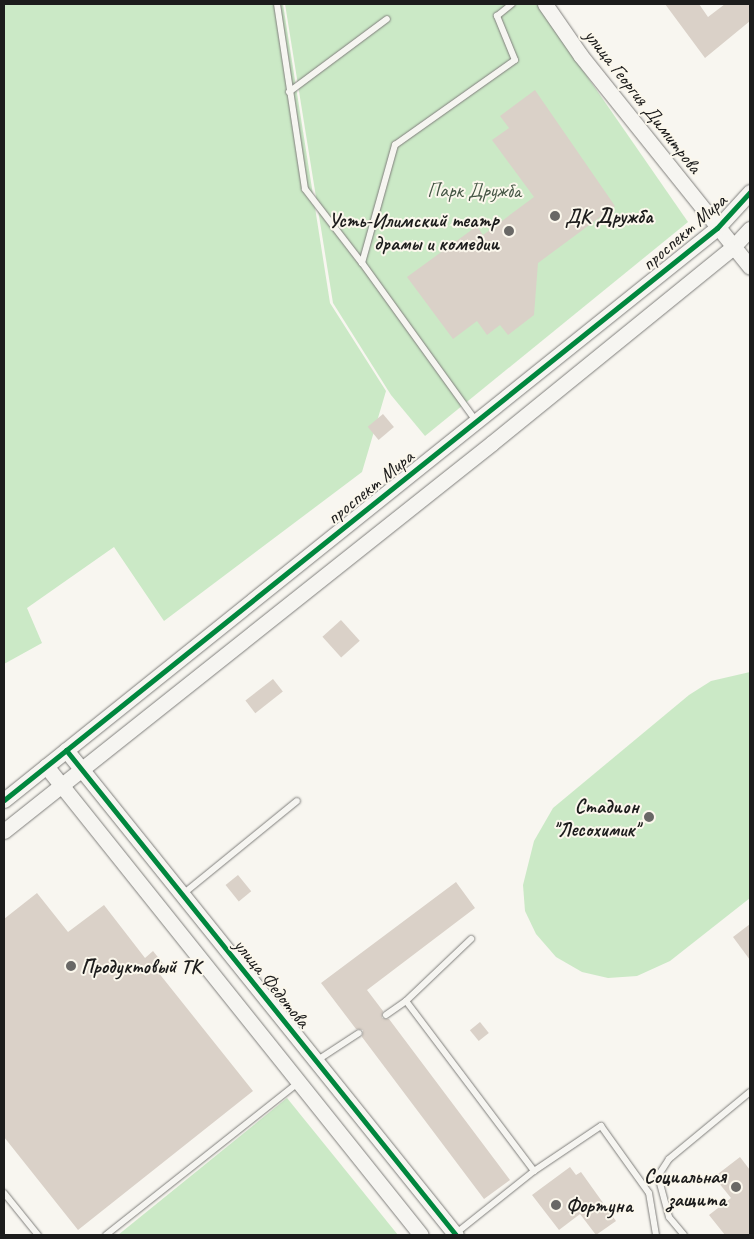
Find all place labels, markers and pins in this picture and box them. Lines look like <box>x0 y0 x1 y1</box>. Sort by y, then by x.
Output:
place label: ДК Дружба <box>565 204 651 228</box>
place label: Усть-Илимский театр драмы и комедии <box>328 208 499 255</box>
marker: ДК Дружба <box>549 210 561 222</box>
marker: Усть-Илимский театр драмы и комедии <box>503 225 515 237</box>
place label: Стадион "Лесохимик" <box>553 794 639 841</box>
marker: Стадион "Лесохимик" <box>643 811 655 823</box>
place label: Продуктовый ТК <box>81 954 201 978</box>
marker: Продуктовый ТК <box>65 960 77 972</box>
place label: Социальная защита <box>644 1164 726 1211</box>
marker: Социальная защита <box>730 1181 742 1193</box>
place label: Фортуна <box>566 1193 632 1217</box>
marker: Фортуна <box>550 1199 562 1211</box>

